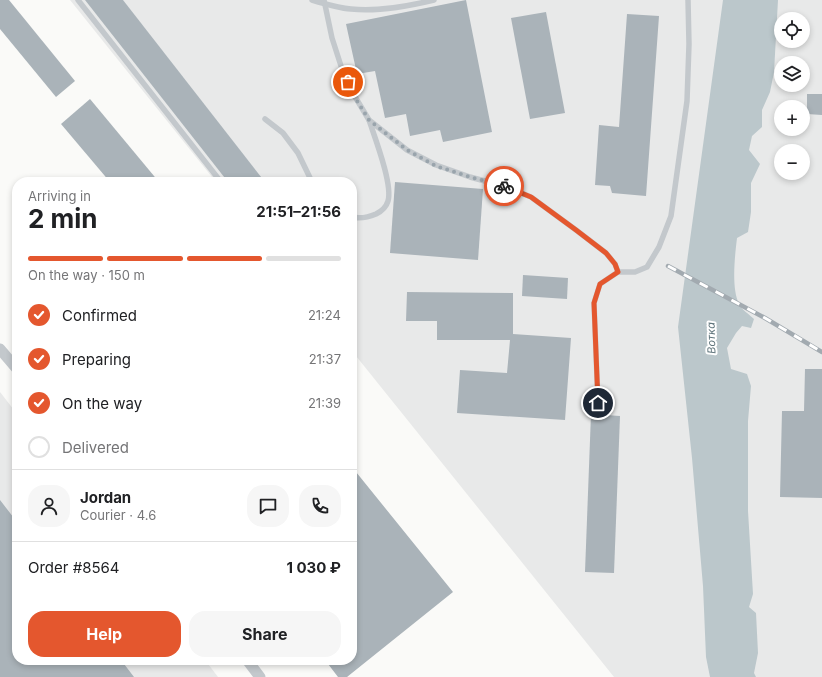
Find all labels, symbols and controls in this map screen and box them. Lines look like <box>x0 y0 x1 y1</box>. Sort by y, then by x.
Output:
map controls <box>774 12 810 180</box>
button: locate <box>774 12 810 48</box>
button: layers <box>774 56 810 92</box>
pin <box>331 65 365 99</box>
icon: bag <box>337 71 359 93</box>
button: + <box>774 100 810 136</box>
button: − <box>774 144 810 180</box>
courier <box>484 166 524 206</box>
icon: bike <box>493 175 515 197</box>
text: Arriving in <box>28 188 91 204</box>
text: 21:51–21:56 <box>256 202 341 221</box>
text: 2 min <box>28 203 98 234</box>
text: On the way · 150 m <box>28 267 145 283</box>
icon: check <box>28 304 50 326</box>
text: Confirmed <box>62 306 137 325</box>
text: 21:24 <box>308 307 341 323</box>
water label: Вотка <box>703 322 719 354</box>
icon: check <box>28 348 50 370</box>
text: Preparing <box>62 350 131 369</box>
text: 21:37 <box>309 351 341 367</box>
pin <box>581 386 615 420</box>
icon: check <box>28 392 50 414</box>
icon: home <box>587 392 609 414</box>
text: On the way <box>62 394 142 413</box>
text: 21:39 <box>308 395 341 411</box>
text: Delivered <box>62 438 129 457</box>
button: person <box>28 485 70 527</box>
button: chat <box>247 485 289 527</box>
button: phone <box>299 485 341 527</box>
text: Jordan <box>80 488 131 507</box>
text: Courier · 4.6 <box>80 507 156 523</box>
text: Order #8564 <box>28 558 120 577</box>
text: 1 030 ₽ <box>286 558 341 577</box>
button: Help <box>28 611 181 657</box>
button: Share <box>189 611 341 657</box>

